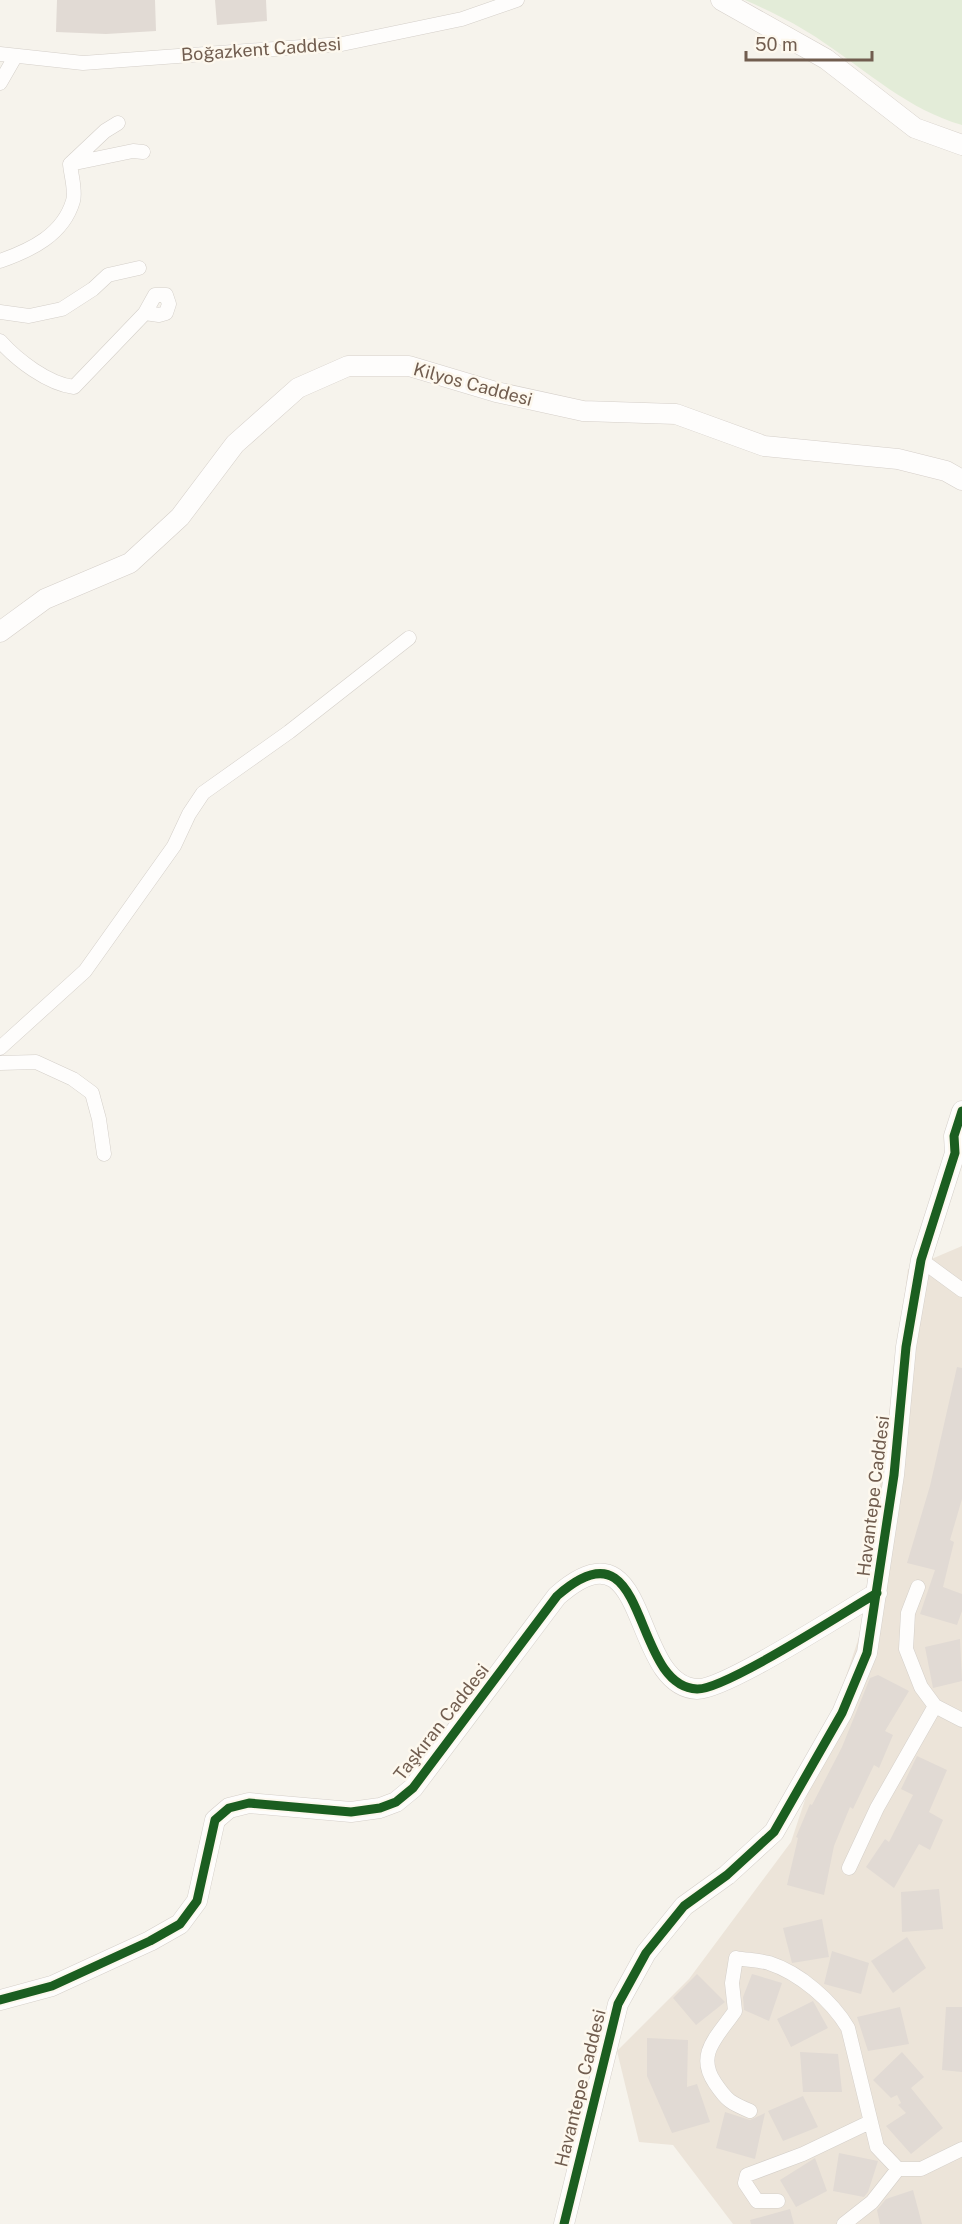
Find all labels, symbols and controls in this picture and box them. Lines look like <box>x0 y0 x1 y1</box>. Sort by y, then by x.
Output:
scale bar <box>746 24 872 62</box>
street label: Boğazkent Caddesi <box>180 33 342 65</box>
text: 50 m <box>755 34 798 55</box>
street label: Kilyos Caddesi <box>411 358 535 410</box>
street label: Havantepe Caddesi <box>853 1414 893 1578</box>
street label: Taşkıran Caddesi <box>389 1660 493 1784</box>
street label: Havantepe Caddesi <box>550 2007 610 2169</box>

